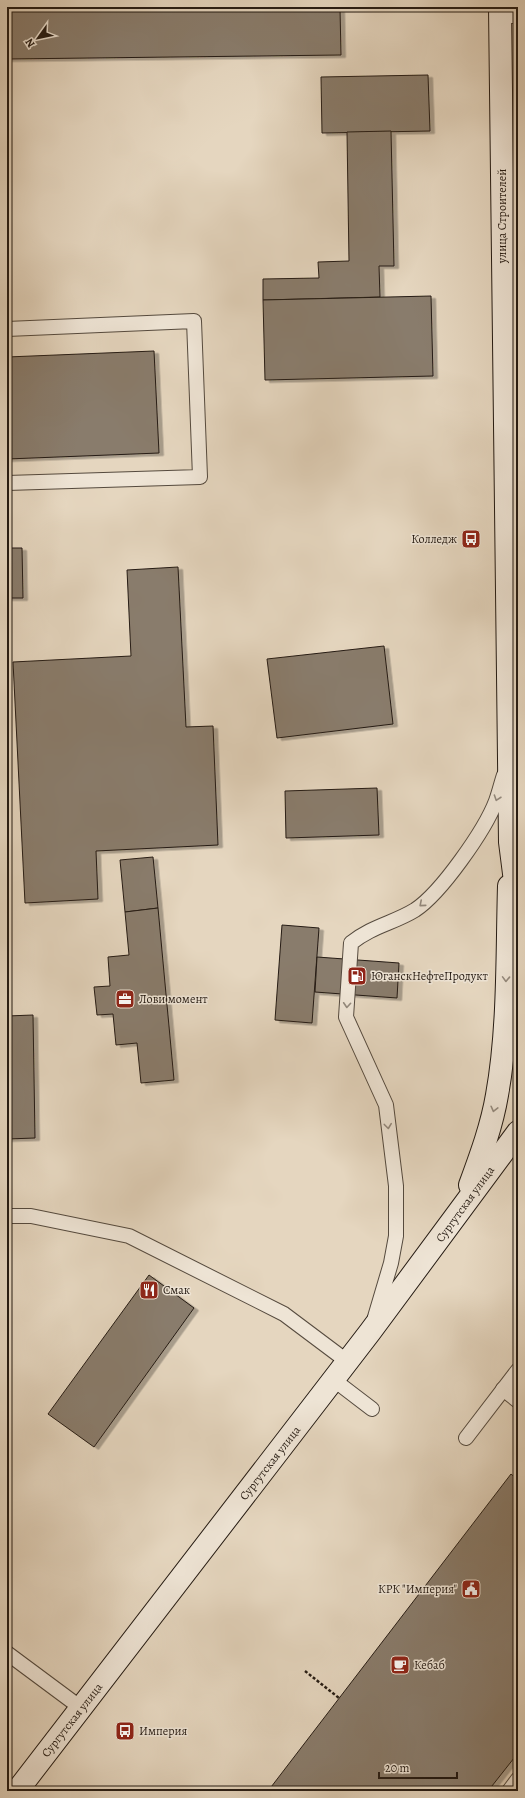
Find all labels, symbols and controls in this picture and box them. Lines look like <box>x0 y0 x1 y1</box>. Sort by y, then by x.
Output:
north arrow <box>18 18 58 58</box>
text: N <box>22 36 39 51</box>
street label: улица Строителей <box>494 169 510 264</box>
bus stop icon: Колледж <box>460 528 482 550</box>
place label: Колледж <box>411 531 457 547</box>
one-way arrow <box>493 795 501 802</box>
one-way arrow <box>420 899 427 906</box>
fuel station icon: ЮганскНефтеПродукт <box>346 965 368 987</box>
place label: ЮганскНефтеПродукт <box>371 968 488 984</box>
one-way arrow <box>502 976 510 982</box>
office icon: Лови момент <box>114 988 136 1010</box>
place label: Лови момент <box>139 991 208 1007</box>
one-way arrow <box>342 1002 351 1008</box>
one-way arrow <box>490 1105 499 1112</box>
one-way arrow <box>384 1123 393 1129</box>
street label: Сургутская улица <box>432 1162 498 1245</box>
restaurant icon: Смак <box>138 1279 160 1301</box>
place label: Смак <box>163 1282 190 1298</box>
street label: Сургутская улица <box>236 1422 304 1504</box>
public building icon: КРК "Империя" <box>460 1578 482 1600</box>
place label: КРК "Империя" <box>378 1581 457 1597</box>
cafe icon: Кебаб <box>389 1654 411 1676</box>
place label: Кебаб <box>414 1657 445 1673</box>
street label: Сургутская улица <box>38 1679 106 1761</box>
bus stop icon: Империя <box>114 1720 136 1742</box>
place label: Империя <box>139 1723 188 1739</box>
scale bar <box>379 1754 457 1780</box>
text: 20 m <box>385 1760 409 1776</box>

